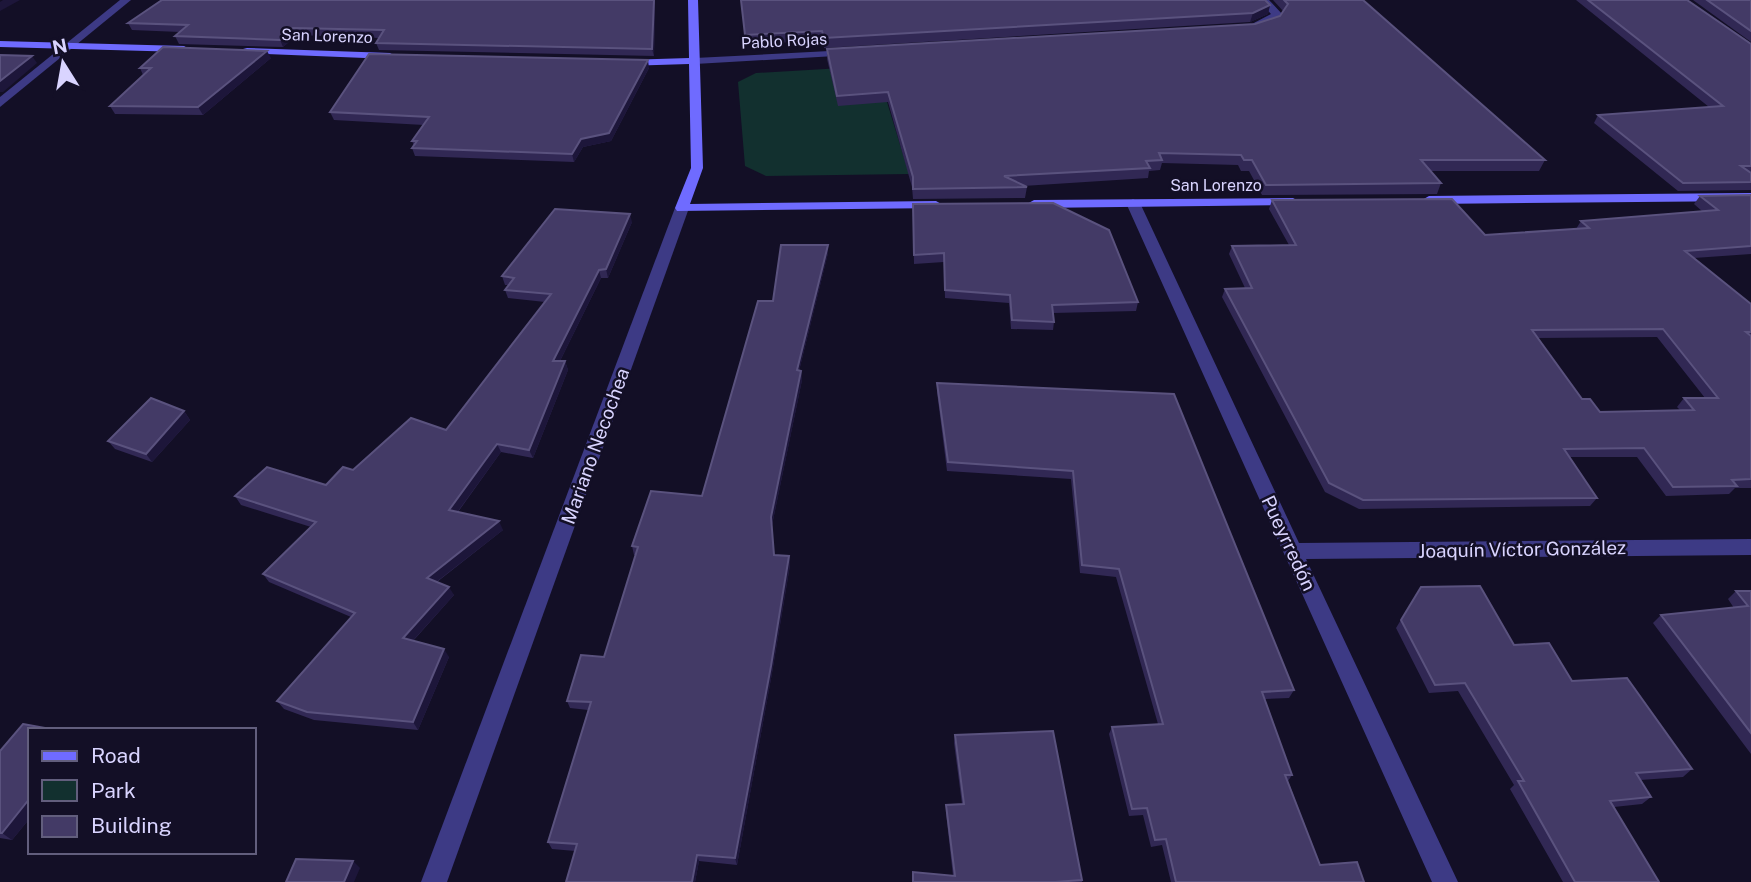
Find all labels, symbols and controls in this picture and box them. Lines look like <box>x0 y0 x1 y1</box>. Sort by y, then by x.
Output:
street label: San Lorenzo <box>281 25 373 47</box>
north arrow <box>28 28 98 98</box>
street label: Pablo Rojas <box>740 29 828 53</box>
text: N <box>50 34 69 59</box>
street label: San Lorenzo <box>1170 176 1262 195</box>
street label: Mariano Necochea <box>557 365 633 527</box>
street label: Pueyrredón <box>1257 492 1321 594</box>
street label: Joaquín Víctor González <box>1418 536 1626 562</box>
legend <box>28 728 256 854</box>
text: Road <box>91 743 141 768</box>
text: Park <box>91 778 136 803</box>
text: Building <box>91 813 172 838</box>

